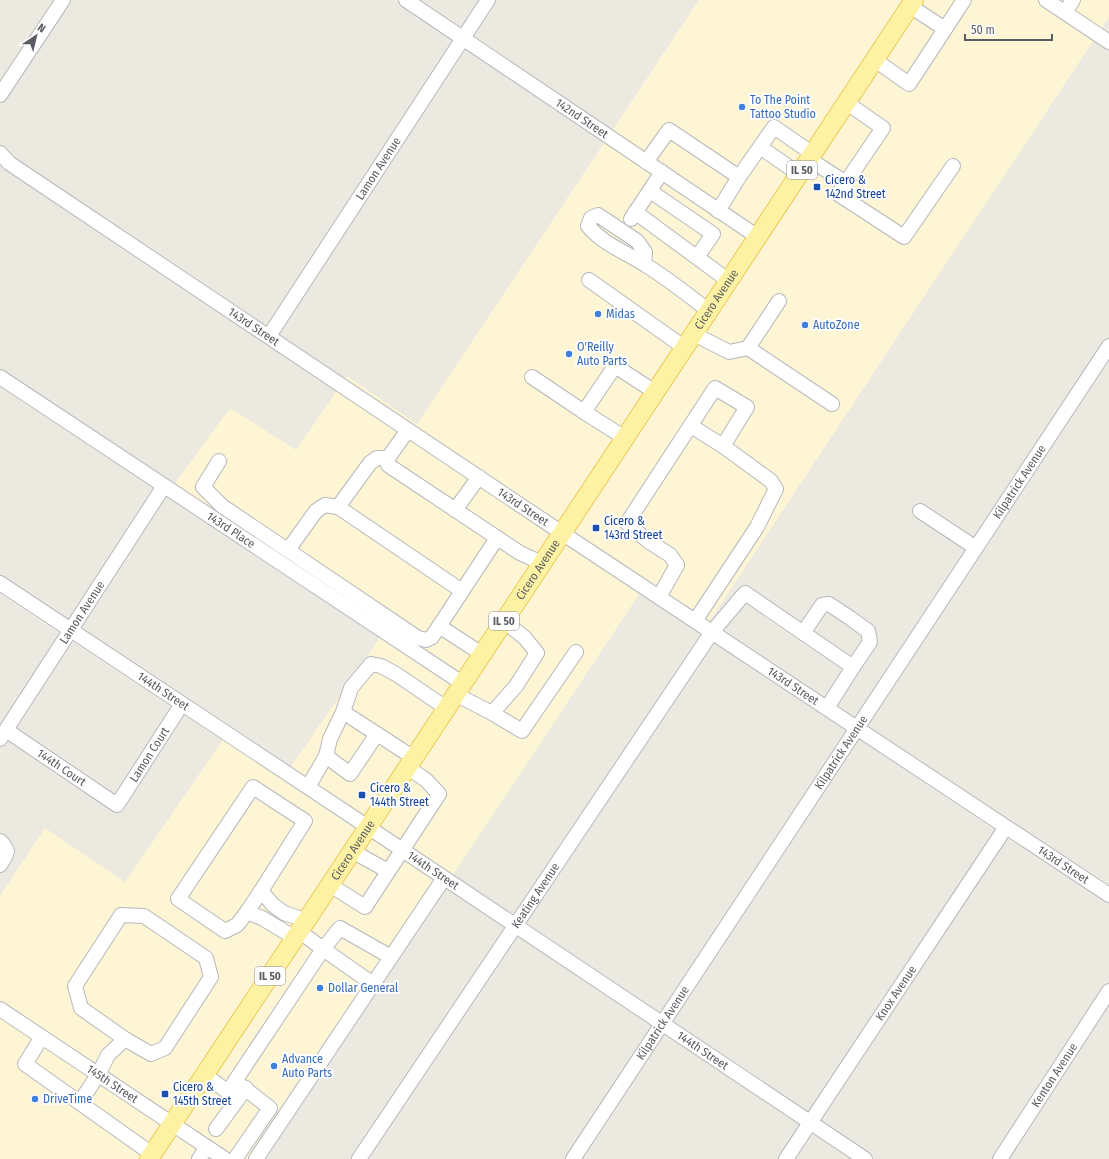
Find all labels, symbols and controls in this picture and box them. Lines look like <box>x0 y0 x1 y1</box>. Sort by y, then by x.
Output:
north arrow <box>16 16 56 56</box>
scale bar <box>965 16 1052 42</box>
text: N <box>35 21 48 35</box>
text: 50 m <box>971 23 995 37</box>
place label: To The Point Tattoo Studio <box>750 93 816 121</box>
street label: 142nd Street <box>553 96 611 141</box>
marker: To The Point Tattoo Studio <box>737 102 747 112</box>
street label: Lamon Avenue <box>353 134 404 202</box>
road number: IL 50 <box>787 161 817 179</box>
place label: Cicero & 142nd Street <box>825 173 886 201</box>
marker: Cicero & 142nd Street <box>812 182 822 192</box>
street label: Cicero Avenue <box>692 267 741 332</box>
street label: 143rd Street <box>226 305 282 349</box>
place label: Midas <box>606 307 635 321</box>
marker: Midas <box>593 309 603 319</box>
place label: AutoZone <box>813 318 860 332</box>
marker: AutoZone <box>800 320 810 330</box>
place label: O'Reilly Auto Parts <box>577 340 627 368</box>
marker: O'Reilly Auto Parts <box>564 349 574 359</box>
street label: Kilpatrick Avenue <box>990 442 1049 521</box>
street label: 143rd Street <box>495 485 551 529</box>
street label: 143rd Place <box>204 509 258 551</box>
place label: Cicero & 143rd Street <box>604 514 662 542</box>
marker: Cicero & 143rd Street <box>591 523 601 533</box>
street label: Cicero Avenue <box>513 537 563 602</box>
street label: Lamon Avenue <box>57 578 108 646</box>
road number: IL 50 <box>489 612 519 630</box>
street label: 143rd Street <box>765 664 821 708</box>
street label: 144th Street <box>135 669 192 713</box>
street label: Kilpatrick Avenue <box>812 713 870 792</box>
street label: Lamon Court <box>127 724 172 785</box>
street label: 144th Court <box>34 746 89 789</box>
place label: Cicero & 144th Street <box>370 781 429 809</box>
marker: Cicero & 144th Street <box>357 790 367 800</box>
street label: Cicero Avenue <box>328 817 378 883</box>
street label: 143rd Street <box>1035 843 1092 887</box>
street label: 144th Street <box>405 848 462 893</box>
street label: Keating Avenue <box>509 860 562 931</box>
street label: Knox Avenue <box>873 963 919 1023</box>
road number: IL 50 <box>255 967 285 985</box>
place label: Dollar General <box>328 981 398 995</box>
marker: Dollar General <box>315 983 325 993</box>
street label: Kilpatrick Avenue <box>633 983 692 1062</box>
street label: 144th Street <box>674 1028 731 1073</box>
street label: Kenton Avenue <box>1028 1040 1080 1110</box>
place label: Advance Auto Parts <box>282 1052 332 1080</box>
marker: Advance Auto Parts <box>269 1061 279 1071</box>
street label: 145th Street <box>84 1062 141 1106</box>
place label: Cicero & 145th Street <box>173 1080 231 1108</box>
marker: Cicero & 145th Street <box>160 1089 170 1099</box>
place label: DriveTime <box>43 1092 92 1106</box>
marker: DriveTime <box>30 1094 40 1104</box>

